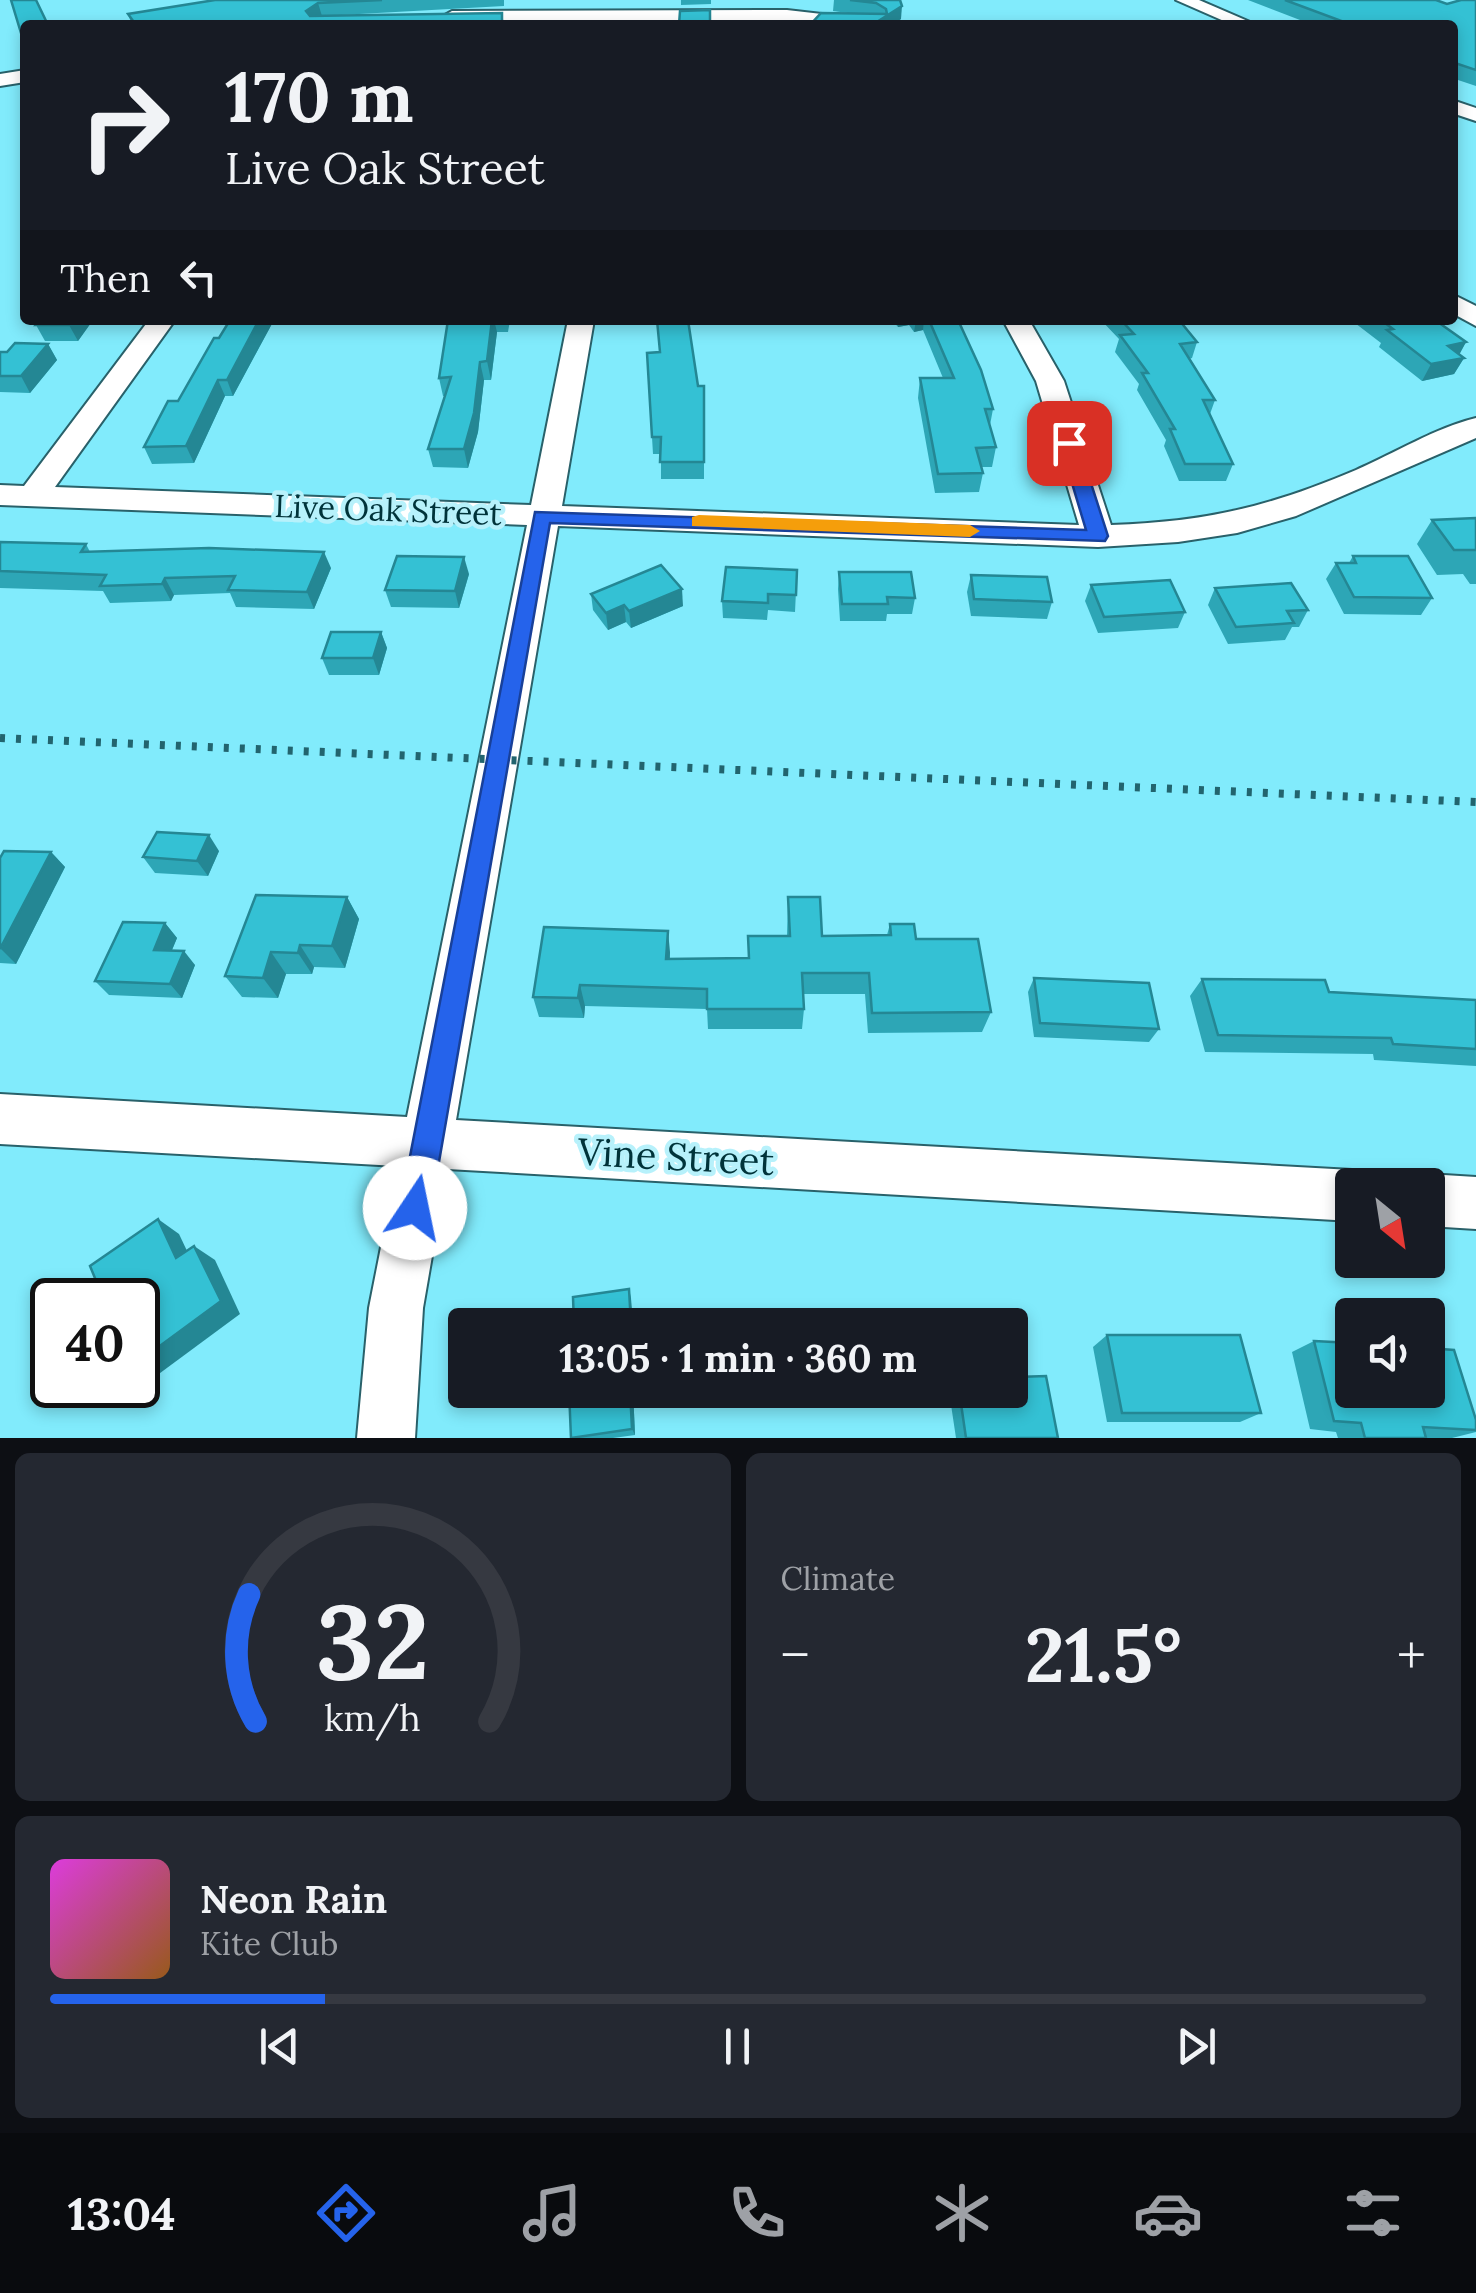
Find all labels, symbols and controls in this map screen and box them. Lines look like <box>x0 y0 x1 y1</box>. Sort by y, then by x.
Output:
text: 170 m <box>225 52 414 141</box>
icon: right <box>60 60 190 190</box>
text: Live Oak Street <box>225 139 545 196</box>
icon: left <box>171 250 226 305</box>
text: Then <box>60 254 151 302</box>
pin <box>1027 401 1112 486</box>
icon: arrive <box>1042 416 1097 471</box>
street label: Live Oak Street <box>274 485 503 534</box>
street label: Vine Street <box>576 1127 776 1185</box>
position arrow <box>363 1156 467 1260</box>
north arrow <box>1335 1168 1445 1278</box>
map controls <box>1335 1168 1445 1408</box>
speed limit sign: 40 <box>30 1278 160 1408</box>
button: sound <box>1335 1298 1445 1408</box>
text: 13:05 · 1 min · 360 m <box>559 1334 917 1382</box>
text: Climate <box>781 1558 895 1599</box>
text: 32 <box>316 1574 430 1707</box>
text: 21.5° <box>1025 1607 1182 1703</box>
text: − <box>781 1620 810 1690</box>
text: + <box>1397 1620 1426 1690</box>
text: km/h <box>324 1695 421 1741</box>
text: Neon Rain <box>200 1875 387 1923</box>
text: Kite Club <box>200 1923 338 1964</box>
icon: previous <box>252 2019 307 2074</box>
icon: pause <box>710 2019 765 2074</box>
icon: next <box>1169 2019 1224 2074</box>
icon: directions <box>311 2178 381 2248</box>
icon: music <box>517 2178 587 2248</box>
icon: phone <box>722 2178 792 2248</box>
icon: climate <box>927 2178 997 2248</box>
icon: car <box>1133 2178 1203 2248</box>
icon: filters <box>1338 2178 1408 2248</box>
text: 13:04 <box>68 2185 176 2242</box>

